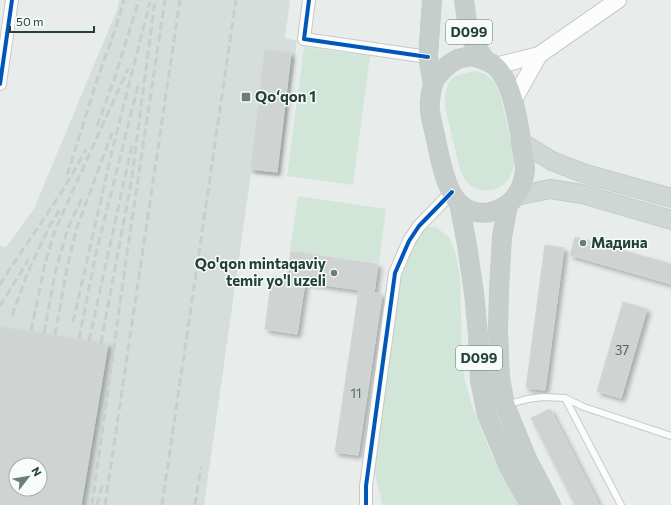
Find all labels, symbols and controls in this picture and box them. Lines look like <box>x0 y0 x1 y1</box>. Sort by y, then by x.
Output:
scale bar <box>10 8 94 34</box>
text: 50 m <box>16 14 44 28</box>
road number: D099 <box>446 20 492 44</box>
place label: Qoʻqon 1 <box>255 87 316 105</box>
marker: Qoʻqon 1 <box>240 91 252 103</box>
place label: Мадина <box>591 233 648 251</box>
marker: Мадина <box>578 238 588 248</box>
place label: Qo'qon mintaqaviy temir yo'l uzeli <box>195 254 327 289</box>
marker: Qo'qon mintaqaviy temir yo'l uzeli <box>329 268 339 278</box>
house number: 37 <box>615 342 629 358</box>
road number: D099 <box>456 346 502 370</box>
house number: 11 <box>350 385 362 401</box>
north arrow <box>8 457 48 497</box>
text: N <box>29 465 45 478</box>

